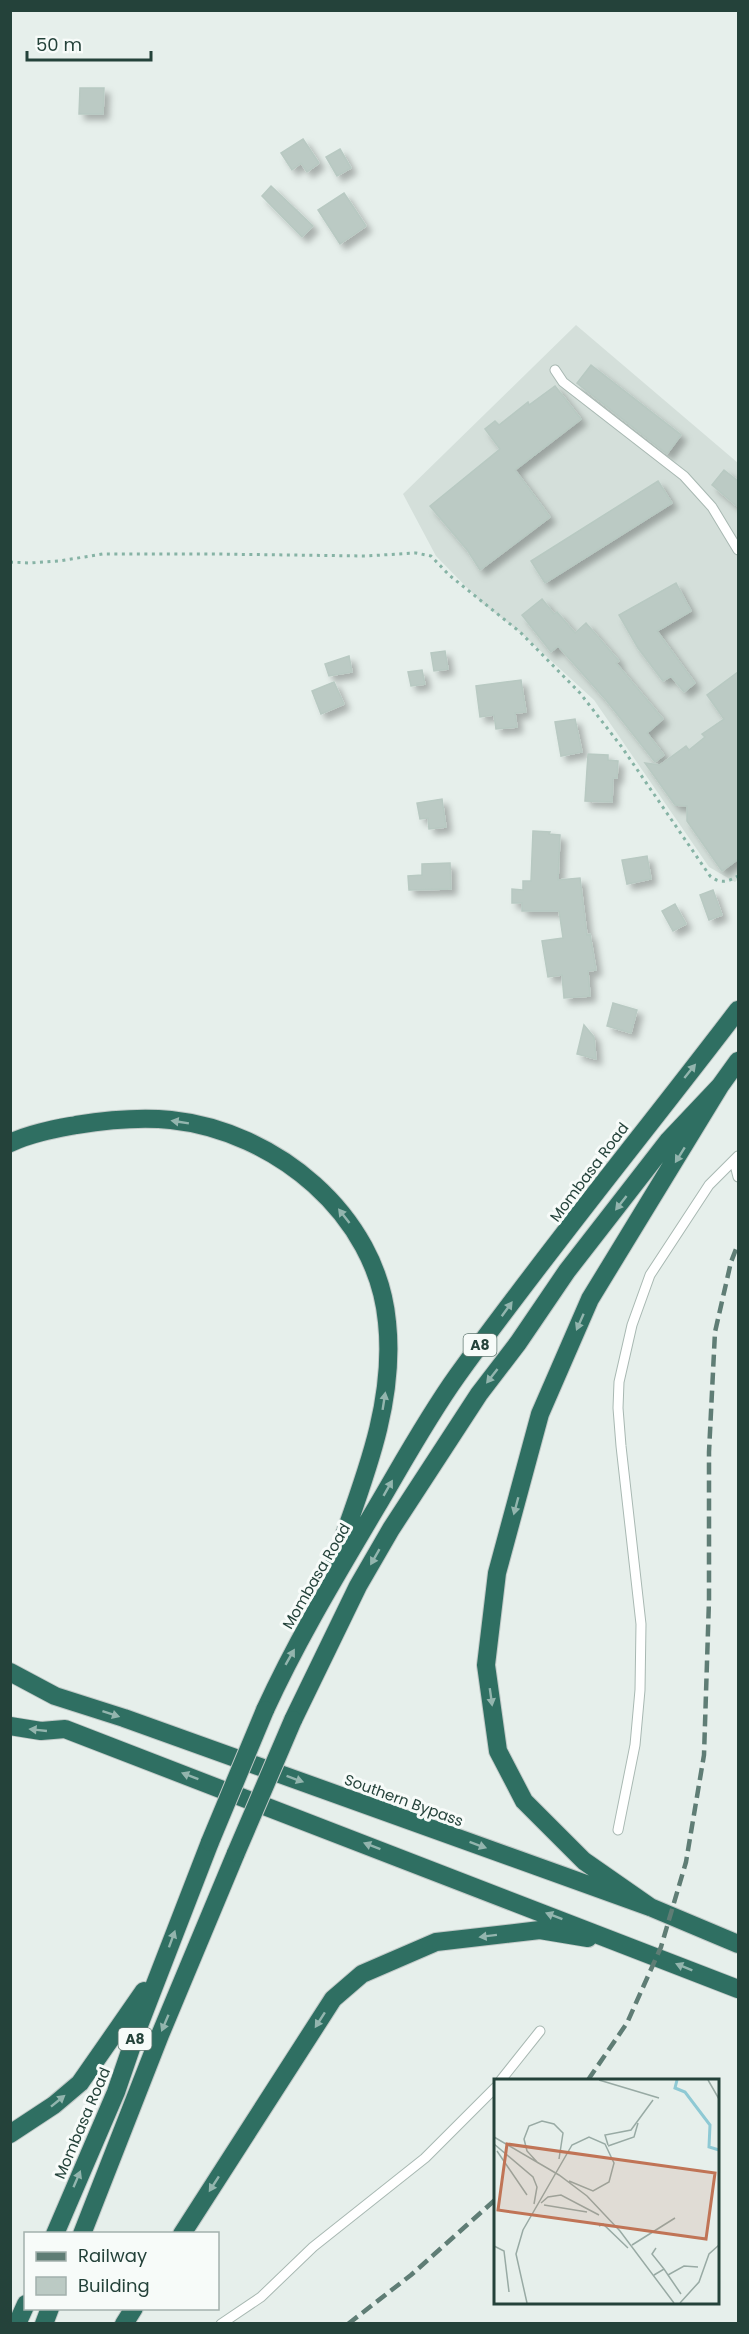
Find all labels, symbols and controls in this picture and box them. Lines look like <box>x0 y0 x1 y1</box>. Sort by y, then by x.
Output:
scale bar <box>27 24 152 62</box>
text: 50 m <box>36 32 82 57</box>
one-way arrow <box>684 1064 696 1079</box>
one-way arrow <box>170 1117 189 1126</box>
street label: Mombasa Road <box>545 1118 633 1226</box>
one-way arrow <box>674 1146 685 1163</box>
one-way arrow <box>615 1195 627 1210</box>
one-way arrow <box>338 1209 350 1225</box>
one-way arrow <box>501 1301 513 1317</box>
one-way arrow <box>576 1314 585 1331</box>
road number: A8 <box>464 1334 496 1356</box>
one-way arrow <box>487 1369 499 1384</box>
one-way arrow <box>379 1391 388 1410</box>
one-way arrow <box>382 1480 393 1496</box>
one-way arrow <box>510 1496 520 1515</box>
street label: Mombasa Road <box>277 1519 355 1633</box>
one-way arrow <box>369 1549 380 1565</box>
one-way arrow <box>285 1649 296 1665</box>
one-way arrow <box>486 1688 495 1707</box>
one-way arrow <box>102 1710 120 1719</box>
one-way arrow <box>28 1725 47 1735</box>
street label: Southern Bypass <box>342 1769 467 1831</box>
one-way arrow <box>181 1771 199 1781</box>
one-way arrow <box>286 1775 304 1785</box>
one-way arrow <box>363 1841 381 1850</box>
one-way arrow <box>469 1841 487 1851</box>
one-way arrow <box>545 1911 563 1920</box>
one-way arrow <box>167 1930 177 1948</box>
one-way arrow <box>478 1931 497 1941</box>
one-way arrow <box>675 1962 693 1971</box>
one-way arrow <box>315 2012 326 2028</box>
one-way arrow <box>160 2014 169 2032</box>
road number: A8 <box>118 2028 152 2050</box>
street label: Mombasa Road <box>49 2064 115 2182</box>
inset map <box>494 2079 719 2304</box>
one-way arrow <box>51 2095 66 2107</box>
one-way arrow <box>73 2171 82 2188</box>
one-way arrow <box>209 2175 220 2192</box>
legend <box>24 2232 219 2310</box>
text: Railway <box>78 2243 147 2268</box>
text: Building <box>78 2273 150 2298</box>

